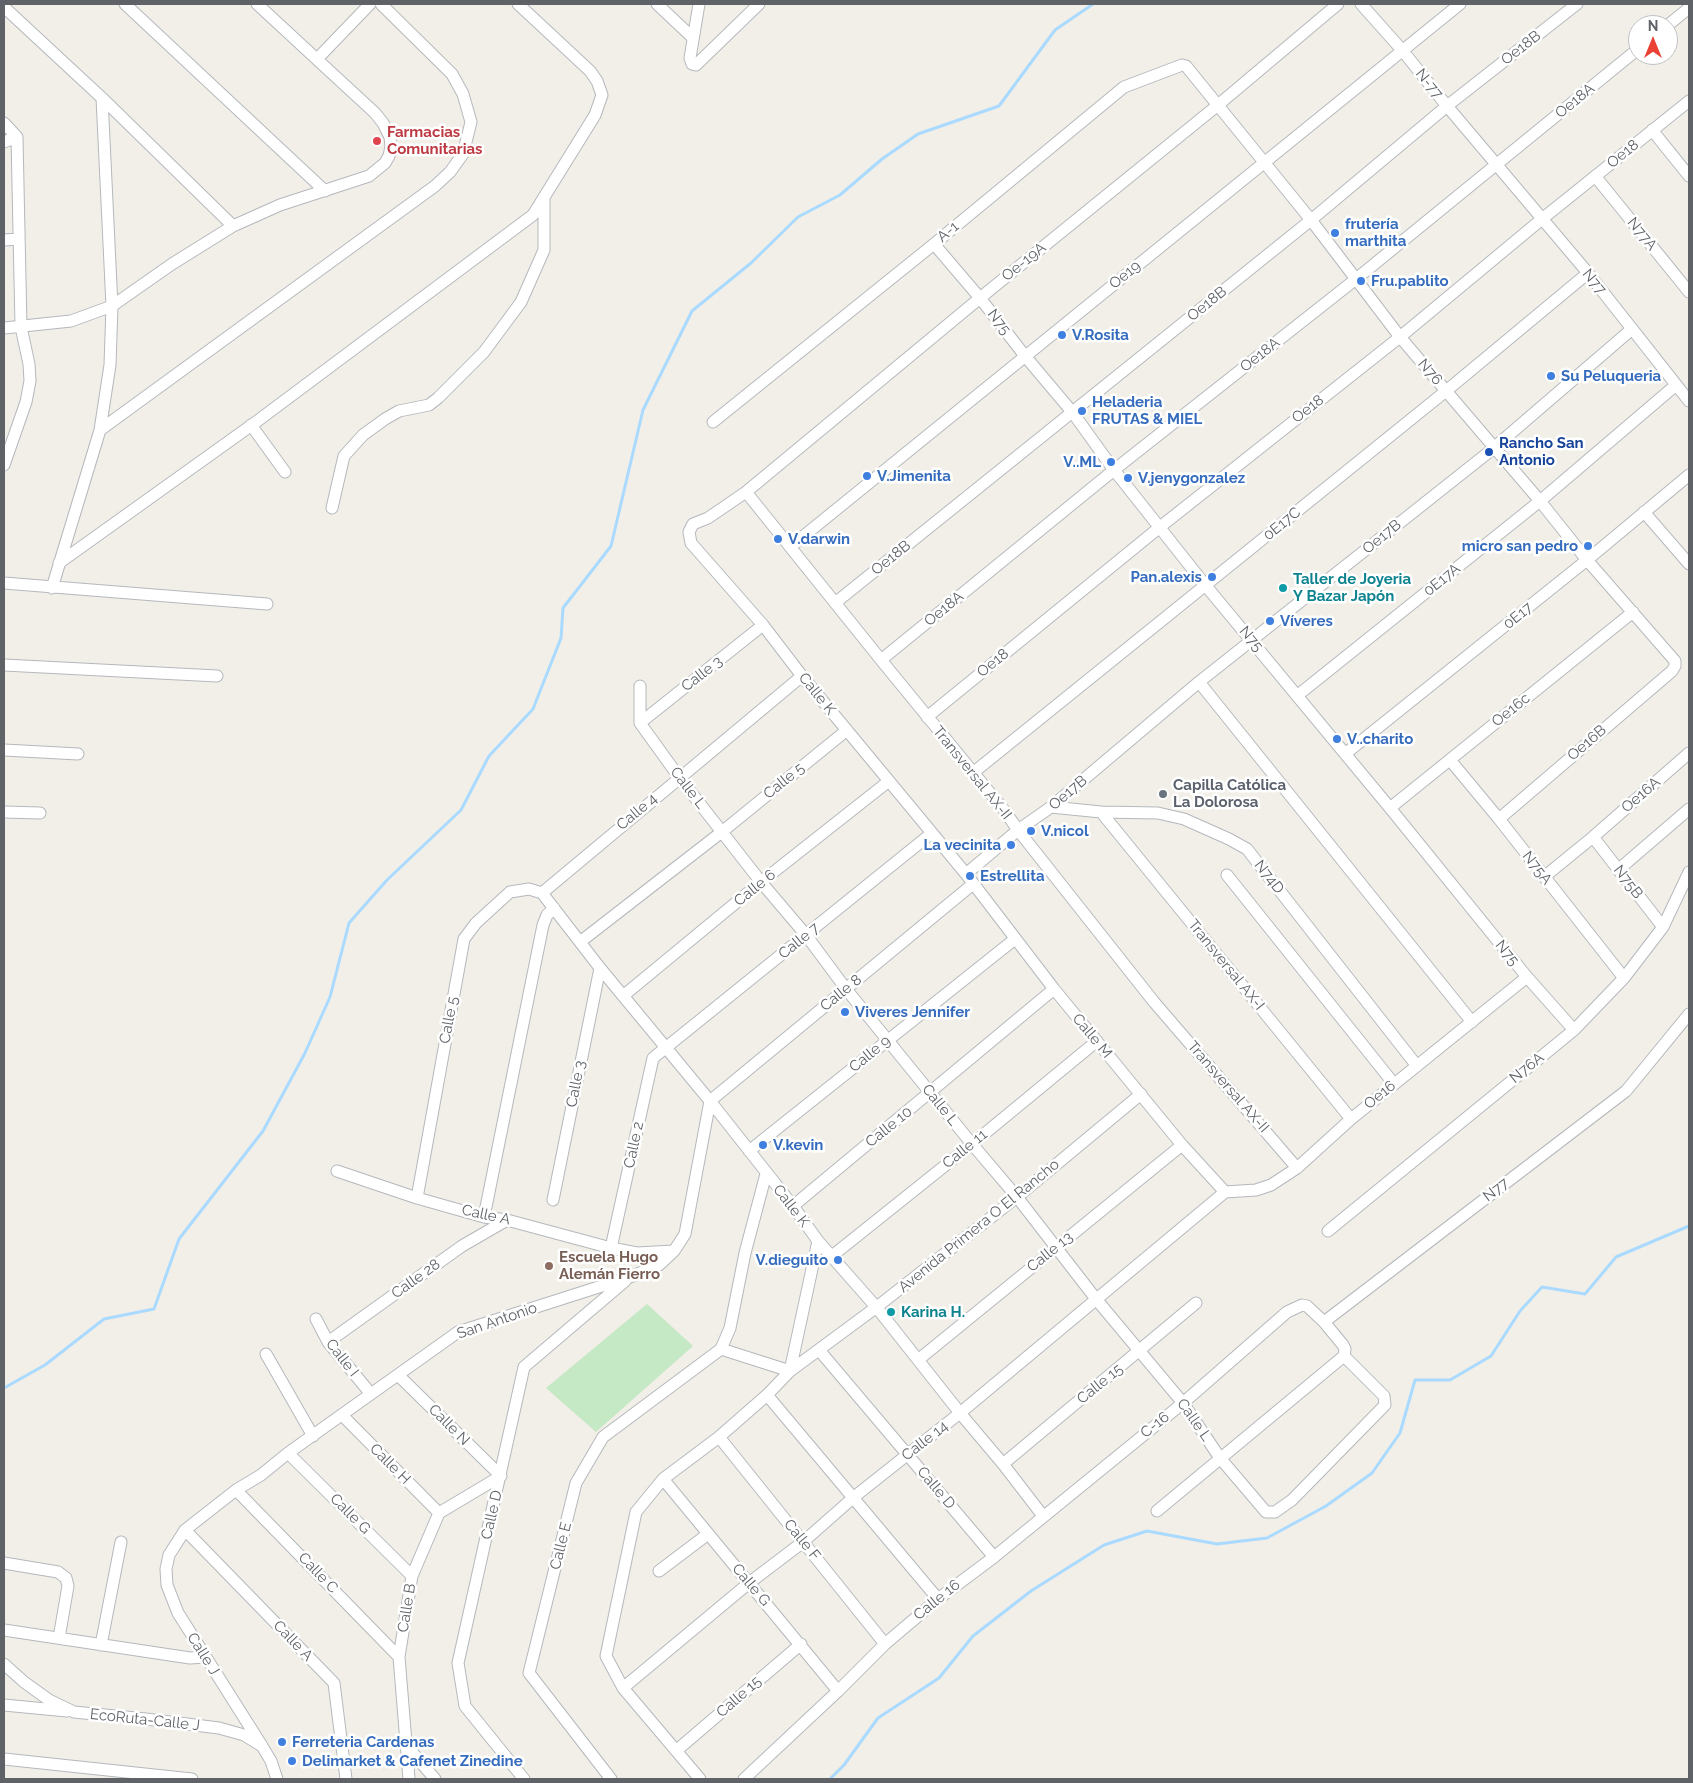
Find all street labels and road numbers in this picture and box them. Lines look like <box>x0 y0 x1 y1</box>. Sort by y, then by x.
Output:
street label: Oe18B <box>1498 27 1544 69</box>
street label: N-77 <box>1411 65 1447 103</box>
street label: Oe18A <box>1552 80 1598 122</box>
street label: Oe18 <box>1604 136 1642 172</box>
street label: N77A <box>1623 214 1661 254</box>
street label: A-1 <box>934 218 962 246</box>
street label: Oe-19A <box>998 239 1050 285</box>
street label: Oe19 <box>1106 257 1144 293</box>
street label: N77 <box>1578 266 1610 298</box>
street label: Oe18B <box>1184 283 1230 325</box>
street label: N75 <box>984 306 1014 338</box>
street label: Oe18A <box>1237 334 1283 376</box>
street label: N76 <box>1414 355 1446 389</box>
street label: Oe18 <box>1289 391 1327 427</box>
street label: 0E17C <box>1260 503 1304 545</box>
street label: Oe17B <box>1359 516 1405 558</box>
street label: Oe18B <box>868 537 914 579</box>
street label: 0E17A <box>1420 560 1464 600</box>
street label: Oe18A <box>921 588 967 630</box>
street label: 0E17 <box>1500 599 1536 633</box>
street label: N75 <box>1235 623 1267 655</box>
street label: Oe18 <box>974 645 1012 681</box>
street label: Calle 3 <box>678 652 726 696</box>
street label: Calle K <box>795 669 839 719</box>
street label: Oe16c <box>1488 689 1534 731</box>
street label: Oe16B <box>1564 721 1610 765</box>
street label: Transversal AX-II <box>929 723 1015 823</box>
street label: Calle 5 <box>760 759 808 803</box>
street label: Calle L <box>666 764 710 812</box>
street label: Oe17B <box>1045 772 1091 814</box>
street label: Oe16A <box>1618 773 1664 817</box>
street label: Calle 4 <box>613 790 661 834</box>
street label: N75A <box>1518 848 1556 888</box>
street label: N74D <box>1250 857 1288 897</box>
street label: N75B <box>1609 862 1647 902</box>
street label: Calle 6 <box>731 866 779 910</box>
street label: Transversal AX-I <box>1184 916 1268 1014</box>
street label: Calle 7 <box>775 919 823 963</box>
street label: N75 <box>1491 937 1523 969</box>
street label: Calle 8 <box>817 971 865 1015</box>
street label: Calle 5 <box>436 995 462 1045</box>
street label: Calle M <box>1068 1010 1116 1062</box>
street label: Calle 9 <box>846 1032 894 1076</box>
street label: Transversal AX-II <box>1183 1038 1273 1136</box>
street label: N76A <box>1506 1049 1548 1087</box>
street label: Calle 3 <box>563 1059 589 1109</box>
street label: Oe16 <box>1361 1077 1399 1113</box>
street label: Calle L <box>918 1081 962 1129</box>
street label: Calle 10 <box>862 1103 916 1151</box>
street label: Calle 2 <box>620 1120 648 1170</box>
street label: Calle 11 <box>939 1126 991 1172</box>
street label: Avenida Primera O El Rancho <box>895 1155 1063 1297</box>
street label: N77 <box>1480 1174 1512 1206</box>
street label: Calle K <box>769 1181 813 1231</box>
street label: Calle A <box>460 1201 512 1229</box>
street label: Calle 13 <box>1023 1228 1077 1276</box>
street label: Calle 28 <box>388 1255 444 1303</box>
street label: San Antonio <box>455 1299 539 1343</box>
street label: Calle I <box>322 1336 362 1380</box>
street label: Calle 15 <box>1073 1360 1127 1408</box>
street label: Calle L <box>1173 1395 1215 1445</box>
street label: Calle N <box>425 1401 473 1449</box>
street label: C-16 <box>1137 1408 1173 1442</box>
street label: Calle 14 <box>898 1417 952 1465</box>
street label: Calle H <box>366 1440 414 1488</box>
street label: Calle D <box>913 1463 959 1513</box>
street label: Calle D <box>478 1489 506 1541</box>
street label: Calle G <box>326 1490 374 1538</box>
street label: Calle F <box>780 1516 824 1564</box>
street label: Calle E <box>546 1520 576 1572</box>
street label: Calle C <box>294 1549 342 1597</box>
street label: Calle G <box>728 1560 774 1610</box>
street label: Calle 16 <box>910 1576 964 1624</box>
street label: Calle B <box>394 1582 420 1634</box>
street label: Calle A <box>269 1617 317 1665</box>
street label: Calle J <box>183 1630 223 1678</box>
street label: Calle 15 <box>713 1673 765 1721</box>
street label: EcoRuta-Calle J <box>89 1705 201 1735</box>

